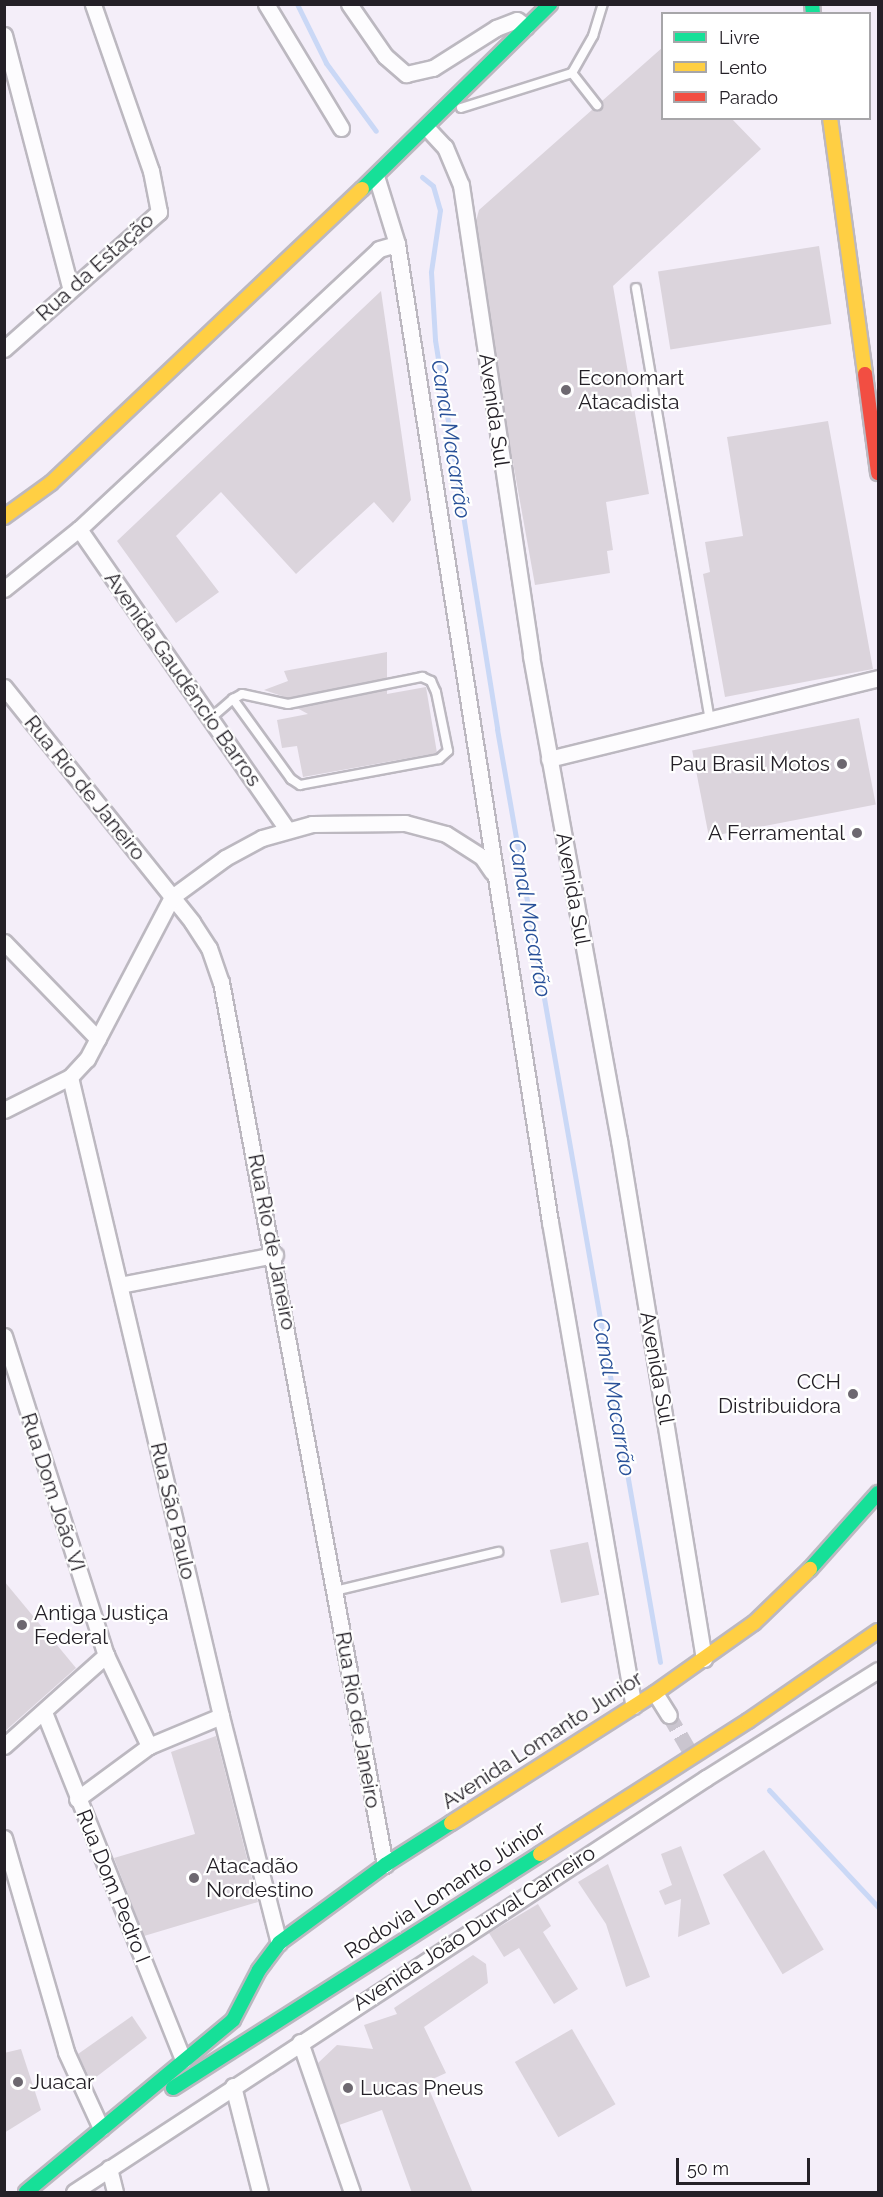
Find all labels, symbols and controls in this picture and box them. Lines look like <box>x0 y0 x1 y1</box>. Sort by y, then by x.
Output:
legend <box>661 12 871 120</box>
text: Livre <box>719 27 760 48</box>
text: Lento <box>719 57 767 78</box>
text: Parado <box>719 87 778 108</box>
street label: Rua da Estação <box>31 208 159 326</box>
street label: Avenida Sul <box>474 352 514 468</box>
water label: Canal Macarrão <box>425 357 477 521</box>
place label: Economart Atacadista <box>578 365 684 415</box>
marker: Economart Atacadista <box>559 383 573 397</box>
street label: Avenida Gaudêncio Barros <box>99 567 267 791</box>
street label: Rua Rio de Janeiro <box>19 710 151 866</box>
place label: Pau Brasil Motos <box>669 751 830 777</box>
marker: Pau Brasil Motos <box>835 757 849 771</box>
place label: A Ferramental <box>707 820 845 846</box>
marker: A Ferramental <box>850 826 864 840</box>
street label: Avenida Sul <box>551 831 595 947</box>
water label: Canal Macarrão <box>503 836 557 1000</box>
street label: Rua Rio de Janeiro <box>242 1151 302 1333</box>
street label: Avenida Sul <box>635 1310 679 1426</box>
water label: Canal Macarrão <box>587 1315 641 1479</box>
place label: CCH Distribuidora <box>718 1369 841 1419</box>
marker: CCH Distribuidora <box>846 1387 860 1401</box>
street label: Rua Dom João VI <box>15 1409 91 1575</box>
street label: Rua São Paulo <box>145 1440 201 1582</box>
place label: Antiga Justiça Federal <box>34 1600 169 1650</box>
marker: Antiga Justiça Federal <box>15 1618 29 1632</box>
street label: Rua Rio de Janeiro <box>330 1629 386 1811</box>
street label: Avenida Lomanto Junior <box>437 1666 647 1814</box>
street label: Rua Dom Pedro I <box>71 1806 155 1966</box>
street label: Rodovia Lomanto Júnior <box>340 1815 550 1965</box>
street label: Avenida João Durval Carneiro <box>348 1840 600 2016</box>
place label: Atacadão Nordestino <box>206 1853 313 1903</box>
marker: Atacadão Nordestino <box>187 1871 201 1885</box>
place label: Juacar <box>30 2069 94 2095</box>
marker: Juacar <box>11 2075 25 2089</box>
place label: Lucas Pneus <box>360 2075 483 2101</box>
marker: Lucas Pneus <box>341 2081 355 2095</box>
scale bar <box>679 2146 812 2184</box>
text: 50 m <box>687 2158 729 2179</box>

